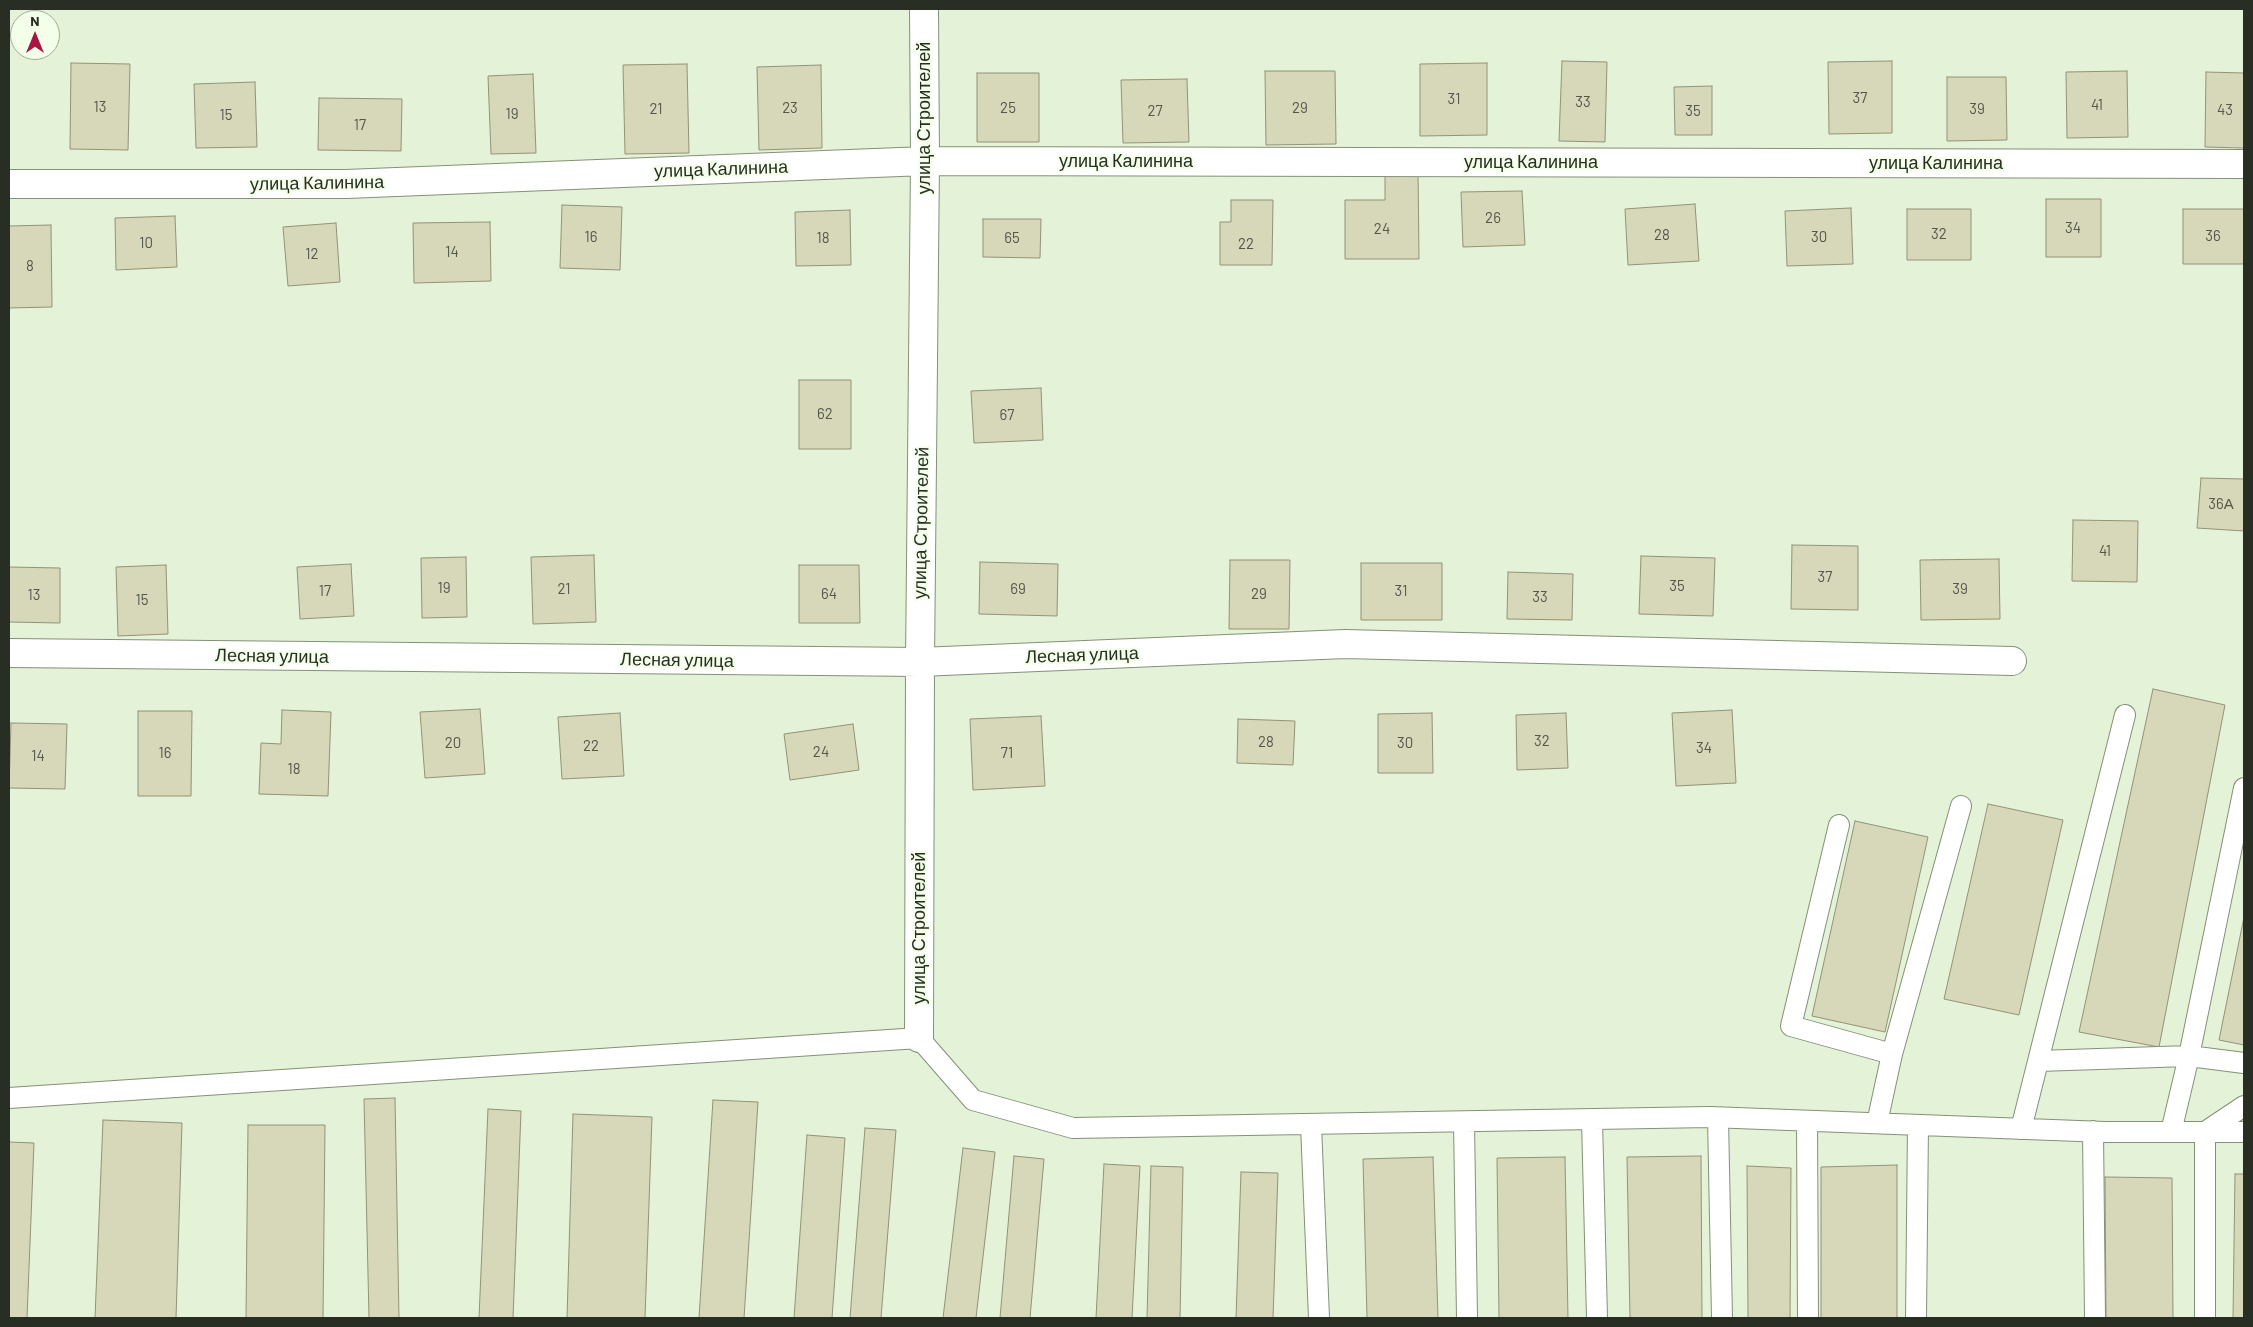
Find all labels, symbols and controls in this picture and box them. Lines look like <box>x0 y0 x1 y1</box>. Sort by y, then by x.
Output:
north arrow <box>10 10 60 60</box>
text: N <box>30 12 40 29</box>
street label: улица Строителей <box>913 42 935 194</box>
house number: 37 <box>1853 89 1867 107</box>
house number: 31 <box>1448 90 1460 108</box>
house number: 33 <box>1575 93 1591 111</box>
house number: 41 <box>2091 96 2103 114</box>
house number: 13 <box>94 98 106 116</box>
house number: 23 <box>782 99 798 117</box>
house number: 25 <box>1000 99 1016 117</box>
house number: 29 <box>1292 99 1308 117</box>
house number: 21 <box>649 100 663 118</box>
house number: 39 <box>1969 100 1985 118</box>
house number: 43 <box>2217 101 2233 119</box>
house number: 27 <box>1147 102 1163 120</box>
house number: 35 <box>1685 102 1701 120</box>
house number: 19 <box>505 105 519 123</box>
house number: 15 <box>220 106 232 124</box>
house number: 17 <box>354 116 366 134</box>
street label: улица Калинина <box>1059 150 1193 172</box>
street label: улица Калинина <box>1464 151 1598 173</box>
street label: улица Калинина <box>1869 152 2003 174</box>
street label: улица Калинина <box>654 156 788 182</box>
street label: улица Калинина <box>250 171 384 195</box>
house number: 26 <box>1485 209 1501 227</box>
house number: 34 <box>2065 219 2081 237</box>
house number: 24 <box>1374 220 1390 238</box>
house number: 32 <box>1931 225 1947 243</box>
house number: 28 <box>1654 226 1670 244</box>
house number: 36 <box>2205 227 2221 245</box>
house number: 16 <box>585 228 597 246</box>
house number: 30 <box>1811 228 1827 246</box>
house number: 18 <box>816 229 830 247</box>
house number: 65 <box>1004 229 1020 247</box>
house number: 10 <box>139 234 153 252</box>
house number: 22 <box>1238 235 1254 253</box>
house number: 14 <box>445 243 459 261</box>
house number: 12 <box>305 245 319 263</box>
house number: 8 <box>26 257 34 275</box>
house number: 62 <box>817 405 833 423</box>
house number: 67 <box>1000 406 1014 424</box>
street label: улица Строителей <box>909 447 933 599</box>
house number: 36А <box>2208 495 2234 513</box>
house number: 41 <box>2099 542 2111 560</box>
house number: 37 <box>1818 568 1832 586</box>
house number: 35 <box>1669 577 1685 595</box>
house number: 19 <box>437 579 451 597</box>
house number: 21 <box>557 580 571 598</box>
house number: 69 <box>1010 580 1026 598</box>
house number: 39 <box>1952 580 1968 598</box>
house number: 17 <box>319 582 331 600</box>
house number: 31 <box>1395 582 1407 600</box>
house number: 64 <box>821 585 837 603</box>
house number: 29 <box>1251 585 1267 603</box>
house number: 13 <box>28 586 40 604</box>
house number: 33 <box>1532 588 1548 606</box>
house number: 15 <box>136 591 148 609</box>
street label: Лесная улица <box>1025 642 1139 668</box>
street label: Лесная улица <box>215 644 329 668</box>
street label: Лесная улица <box>620 648 734 672</box>
house number: 32 <box>1534 732 1550 750</box>
house number: 28 <box>1258 733 1274 751</box>
house number: 20 <box>445 734 461 752</box>
house number: 30 <box>1397 734 1413 752</box>
house number: 22 <box>583 737 599 755</box>
house number: 34 <box>1696 739 1712 757</box>
house number: 24 <box>813 743 829 761</box>
house number: 16 <box>159 744 171 762</box>
house number: 71 <box>1001 744 1013 762</box>
house number: 14 <box>31 747 45 765</box>
house number: 18 <box>287 760 301 778</box>
street label: улица Строителей <box>908 852 930 1004</box>

